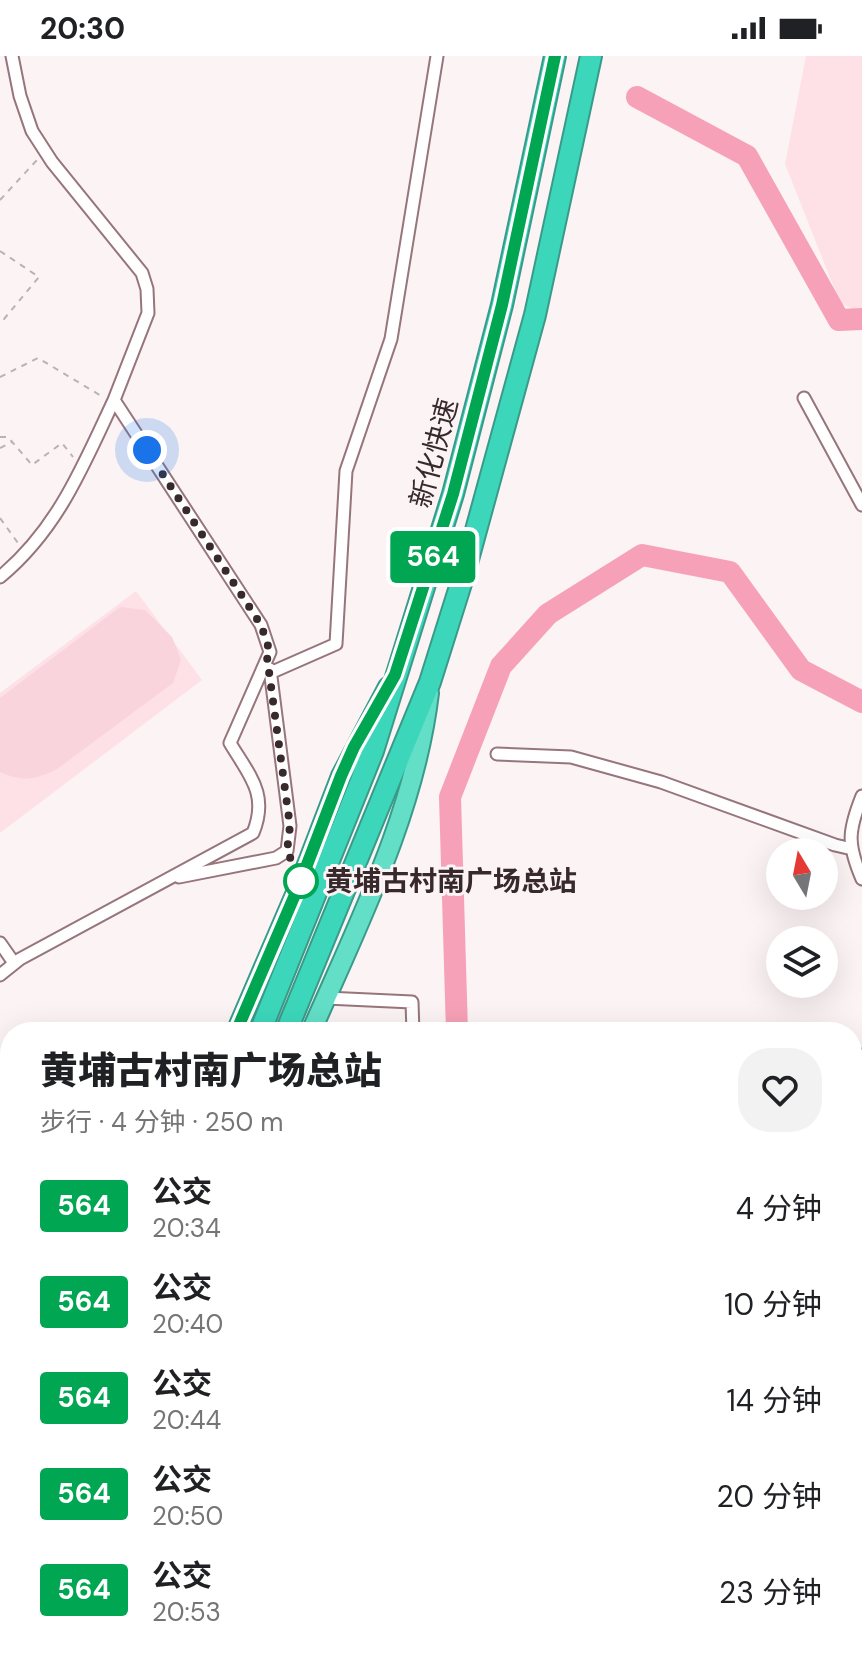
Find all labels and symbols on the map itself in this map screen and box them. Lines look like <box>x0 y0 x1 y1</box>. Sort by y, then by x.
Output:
street label: 新化快速 <box>402 394 466 512</box>
your location <box>127 430 167 470</box>
line badge: 564 <box>387 531 479 583</box>
north arrow <box>766 838 838 910</box>
place label: 黄埔古村南广场总站 <box>325 863 577 900</box>
marker: 黄埔古村南广场总站 <box>284 864 318 898</box>

